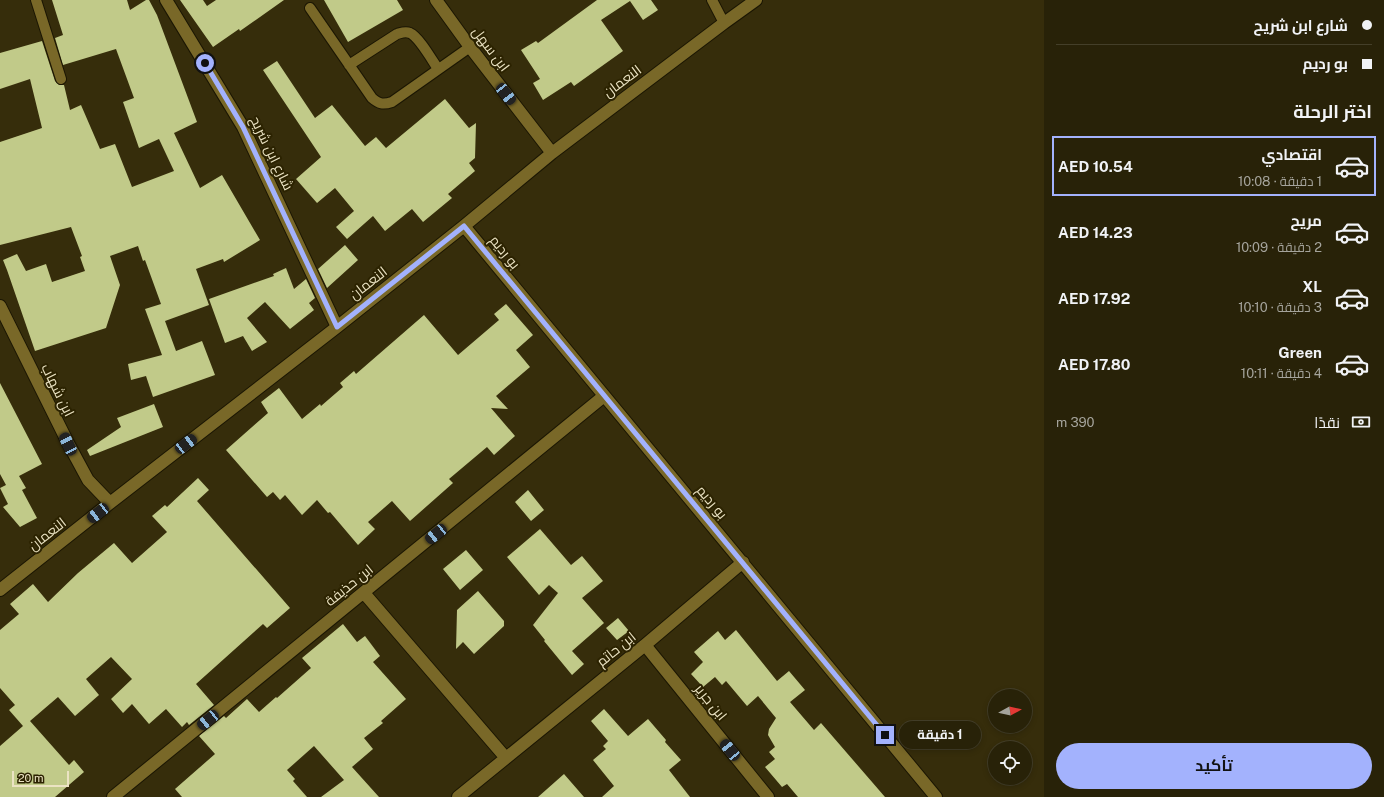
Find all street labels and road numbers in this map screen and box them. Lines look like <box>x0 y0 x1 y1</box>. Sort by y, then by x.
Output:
street label: ابن سهل <box>469 24 513 74</box>
street label: النعمان <box>600 62 644 100</box>
street label: شارع ابن شريح <box>246 113 297 193</box>
street label: بو رديم <box>485 232 523 273</box>
street label: النعمان <box>346 263 390 303</box>
street label: ابن شهاب <box>38 361 78 419</box>
street label: بو رديم <box>692 482 731 523</box>
street label: النعمان <box>25 514 69 554</box>
street label: ابن حذيفة <box>322 561 376 609</box>
street label: ابن حاتم <box>593 628 640 671</box>
street label: ابن جرير <box>691 680 730 723</box>

